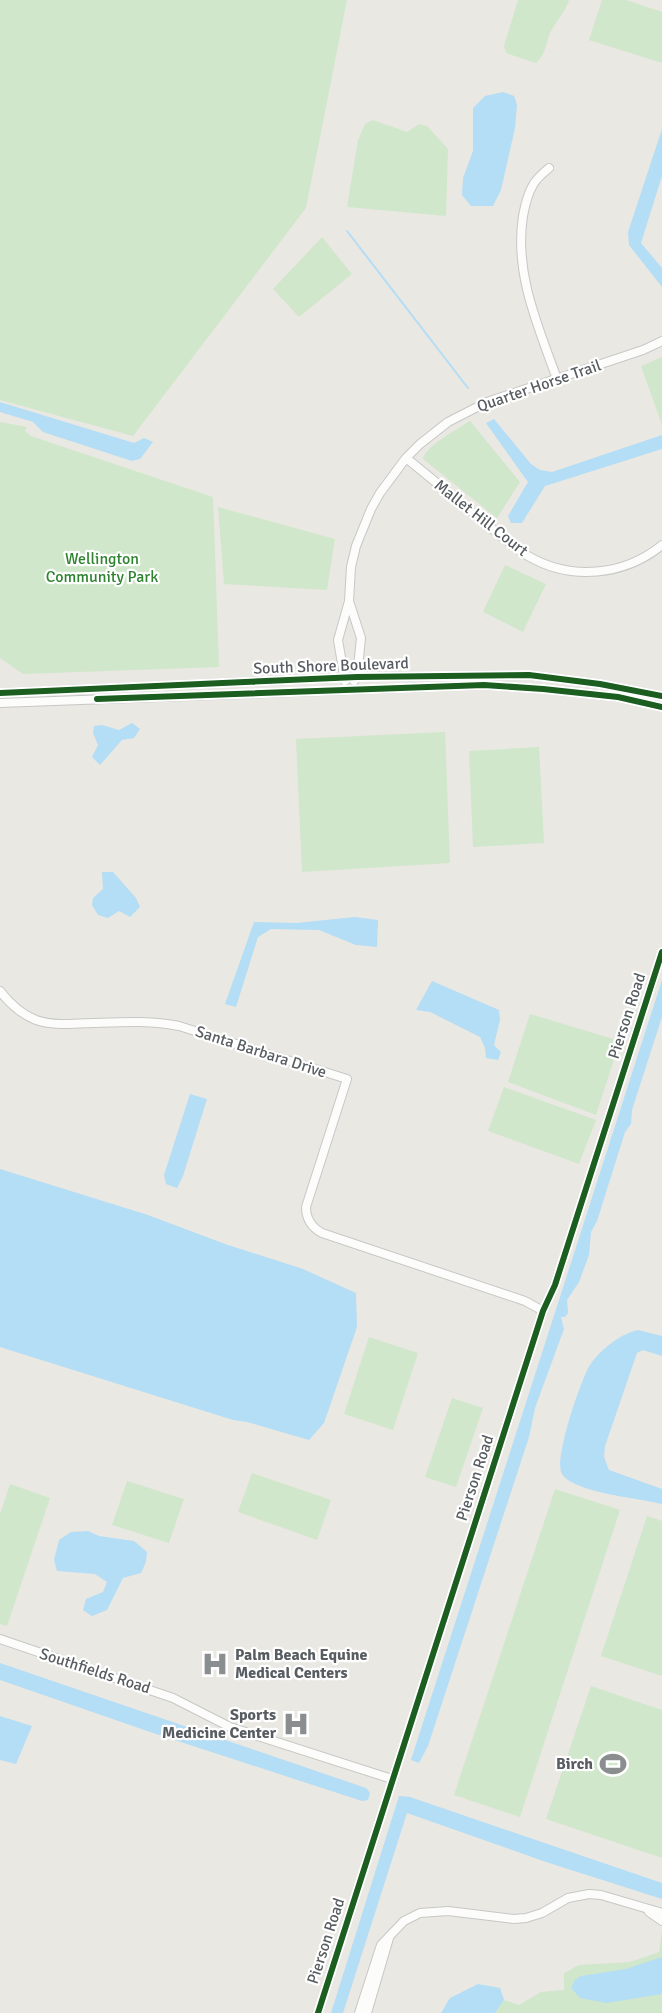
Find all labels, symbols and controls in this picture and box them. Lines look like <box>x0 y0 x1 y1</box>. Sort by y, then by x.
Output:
street label: Quarter Horse Trail <box>474 355 604 417</box>
street label: Mallet Hill Court <box>430 475 532 561</box>
park label: Wellington Community Park <box>46 549 158 587</box>
street label: South Shore Boulevard <box>253 653 409 679</box>
street label: Pierson Road <box>604 971 650 1061</box>
street label: Santa Barbara Drive <box>193 1021 329 1083</box>
street label: Pierson Road <box>452 1433 498 1523</box>
street label: Southfields Road <box>37 1644 153 1698</box>
place label: Palm Beach Equine Medical Centers <box>235 1645 367 1683</box>
hospital icon: Palm Beach Equine Medical Centers <box>200 1649 230 1679</box>
place label: Sports Medicine Center <box>162 1705 277 1743</box>
hospital icon: Sports Medicine Center <box>281 1709 311 1739</box>
sports icon: Birch <box>598 1749 628 1779</box>
place label: Birch <box>556 1754 593 1774</box>
street label: Pierson Road <box>303 1896 349 1986</box>

